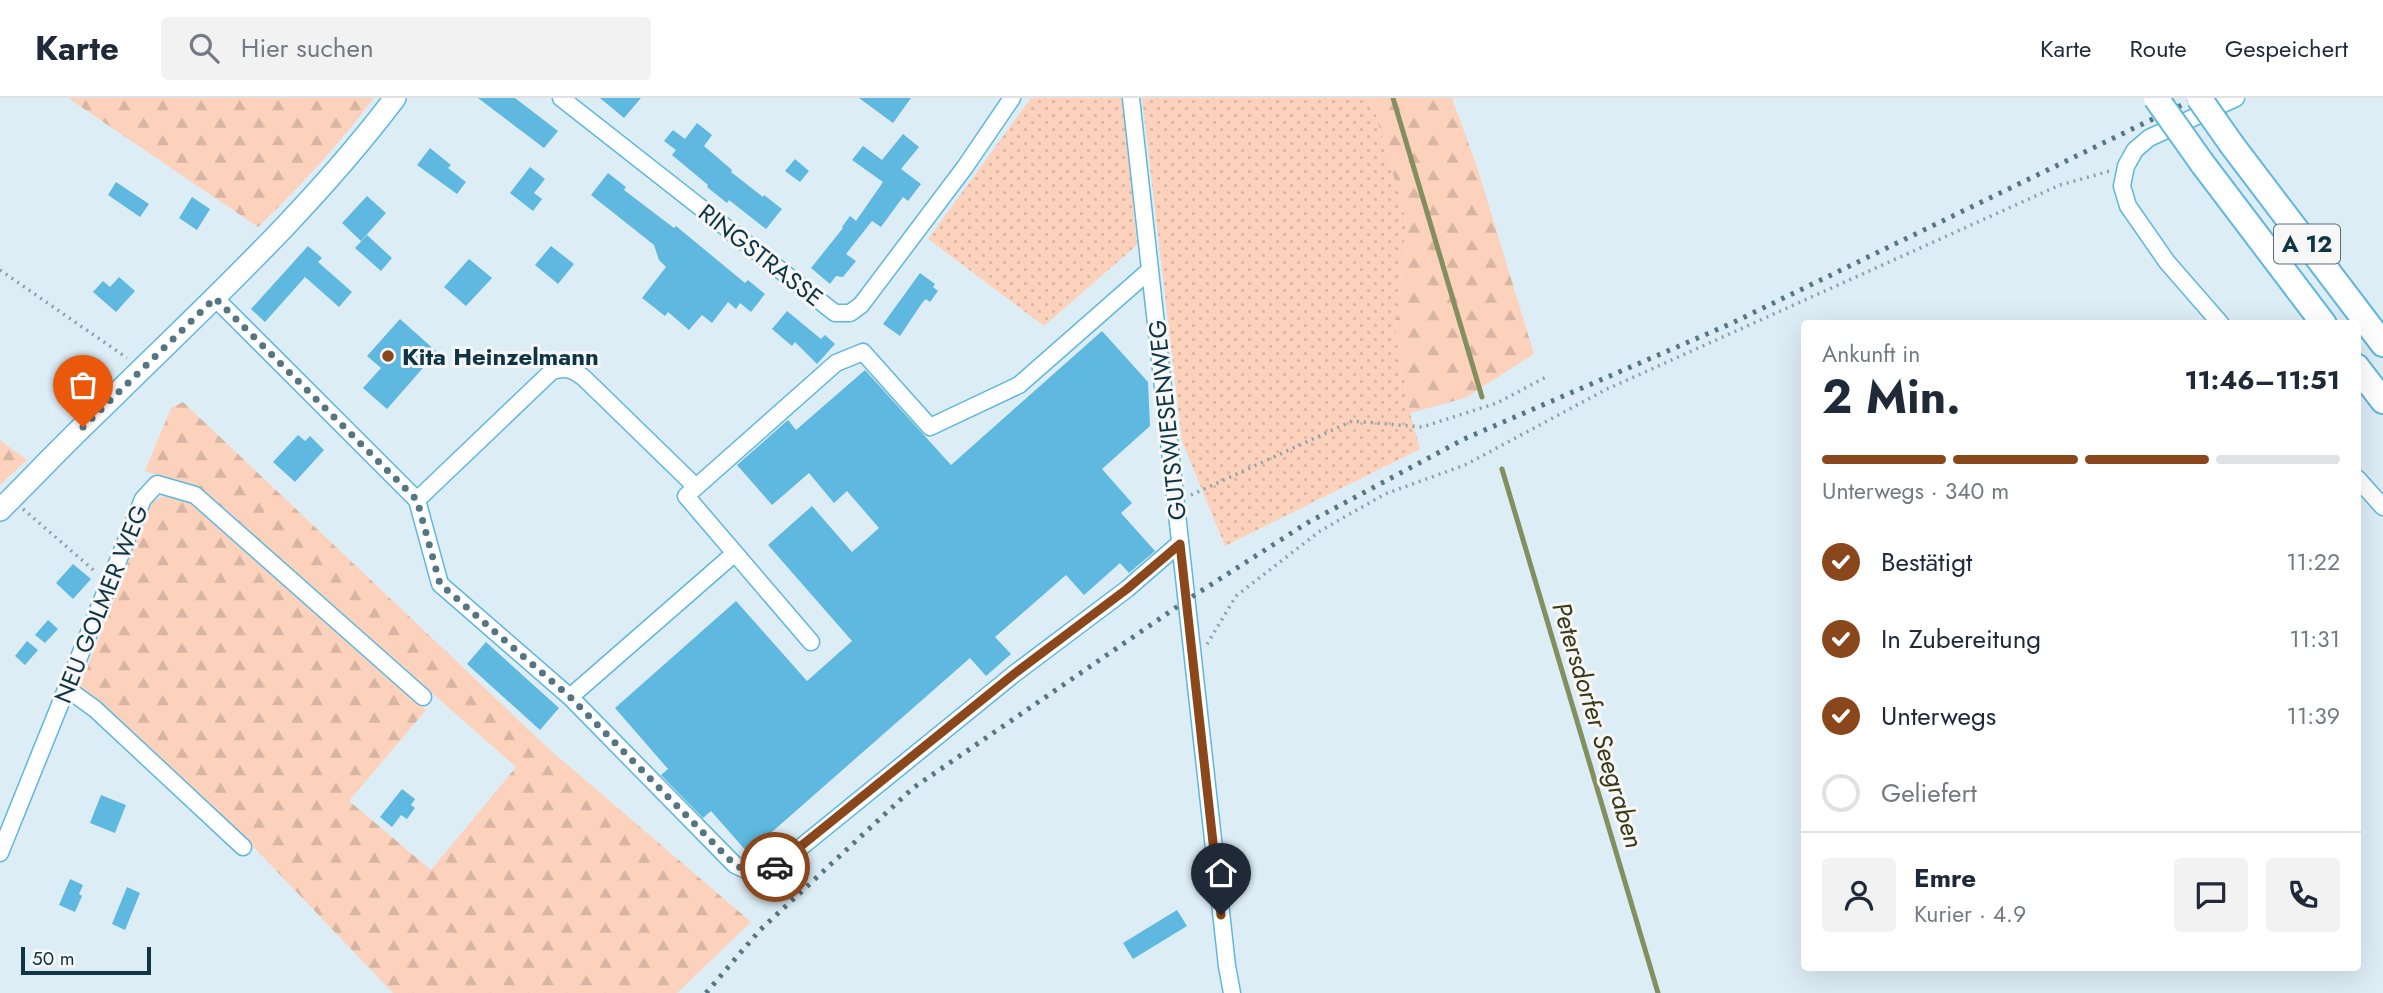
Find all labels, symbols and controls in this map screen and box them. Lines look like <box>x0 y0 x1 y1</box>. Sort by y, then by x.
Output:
search box <box>161 17 651 80</box>
text: Karte <box>35 25 119 72</box>
icon: search <box>185 29 223 67</box>
text: Hier suchen <box>241 29 374 67</box>
text: Karte <box>2040 31 2091 66</box>
text: Route <box>2129 31 2187 66</box>
text: Gespeichert <box>2225 31 2348 66</box>
street label: RINGSTRASSE <box>691 195 831 315</box>
road number: A 12 <box>2274 225 2340 264</box>
street label: GUTSWIESENWEG <box>1139 318 1195 522</box>
text: Ankunft in <box>1822 337 1920 371</box>
place label: Kita Heinzelmann <box>402 339 599 374</box>
marker: Kita Heinzelmann <box>380 348 396 364</box>
pin <box>53 355 113 427</box>
text: 11:46–11:51 <box>2184 361 2340 399</box>
text: 2 Min. <box>1822 364 1961 430</box>
icon: bag <box>64 366 102 404</box>
text: Unterwegs · 340 m <box>1822 474 2009 508</box>
street label: NEU GOLMER WEG <box>45 500 157 708</box>
icon: check <box>1822 543 1860 581</box>
text: Bestätigt <box>1881 543 1972 581</box>
text: 11:22 <box>2286 545 2340 579</box>
water label: Petersdorfer Seegraben <box>1543 597 1653 853</box>
icon: check <box>1822 620 1860 658</box>
text: In Zubereitung <box>1881 620 2041 658</box>
text: 11:31 <box>2289 622 2340 656</box>
icon: check <box>1822 697 1860 735</box>
text: Unterwegs <box>1881 697 1996 735</box>
text: 11:39 <box>2287 699 2340 733</box>
text: Geliefert <box>1881 774 1977 812</box>
courier <box>740 832 810 902</box>
pin <box>1191 843 1251 915</box>
icon: car <box>756 848 794 886</box>
icon: home <box>1202 854 1240 892</box>
button: person <box>1822 858 1896 932</box>
button: chat <box>2174 858 2248 932</box>
button: phone <box>2266 858 2340 932</box>
text: Emre <box>1914 859 1976 897</box>
text: Kurier · 4.9 <box>1914 897 2026 931</box>
scale bar <box>21 944 150 976</box>
text: 50 m <box>32 945 75 972</box>

